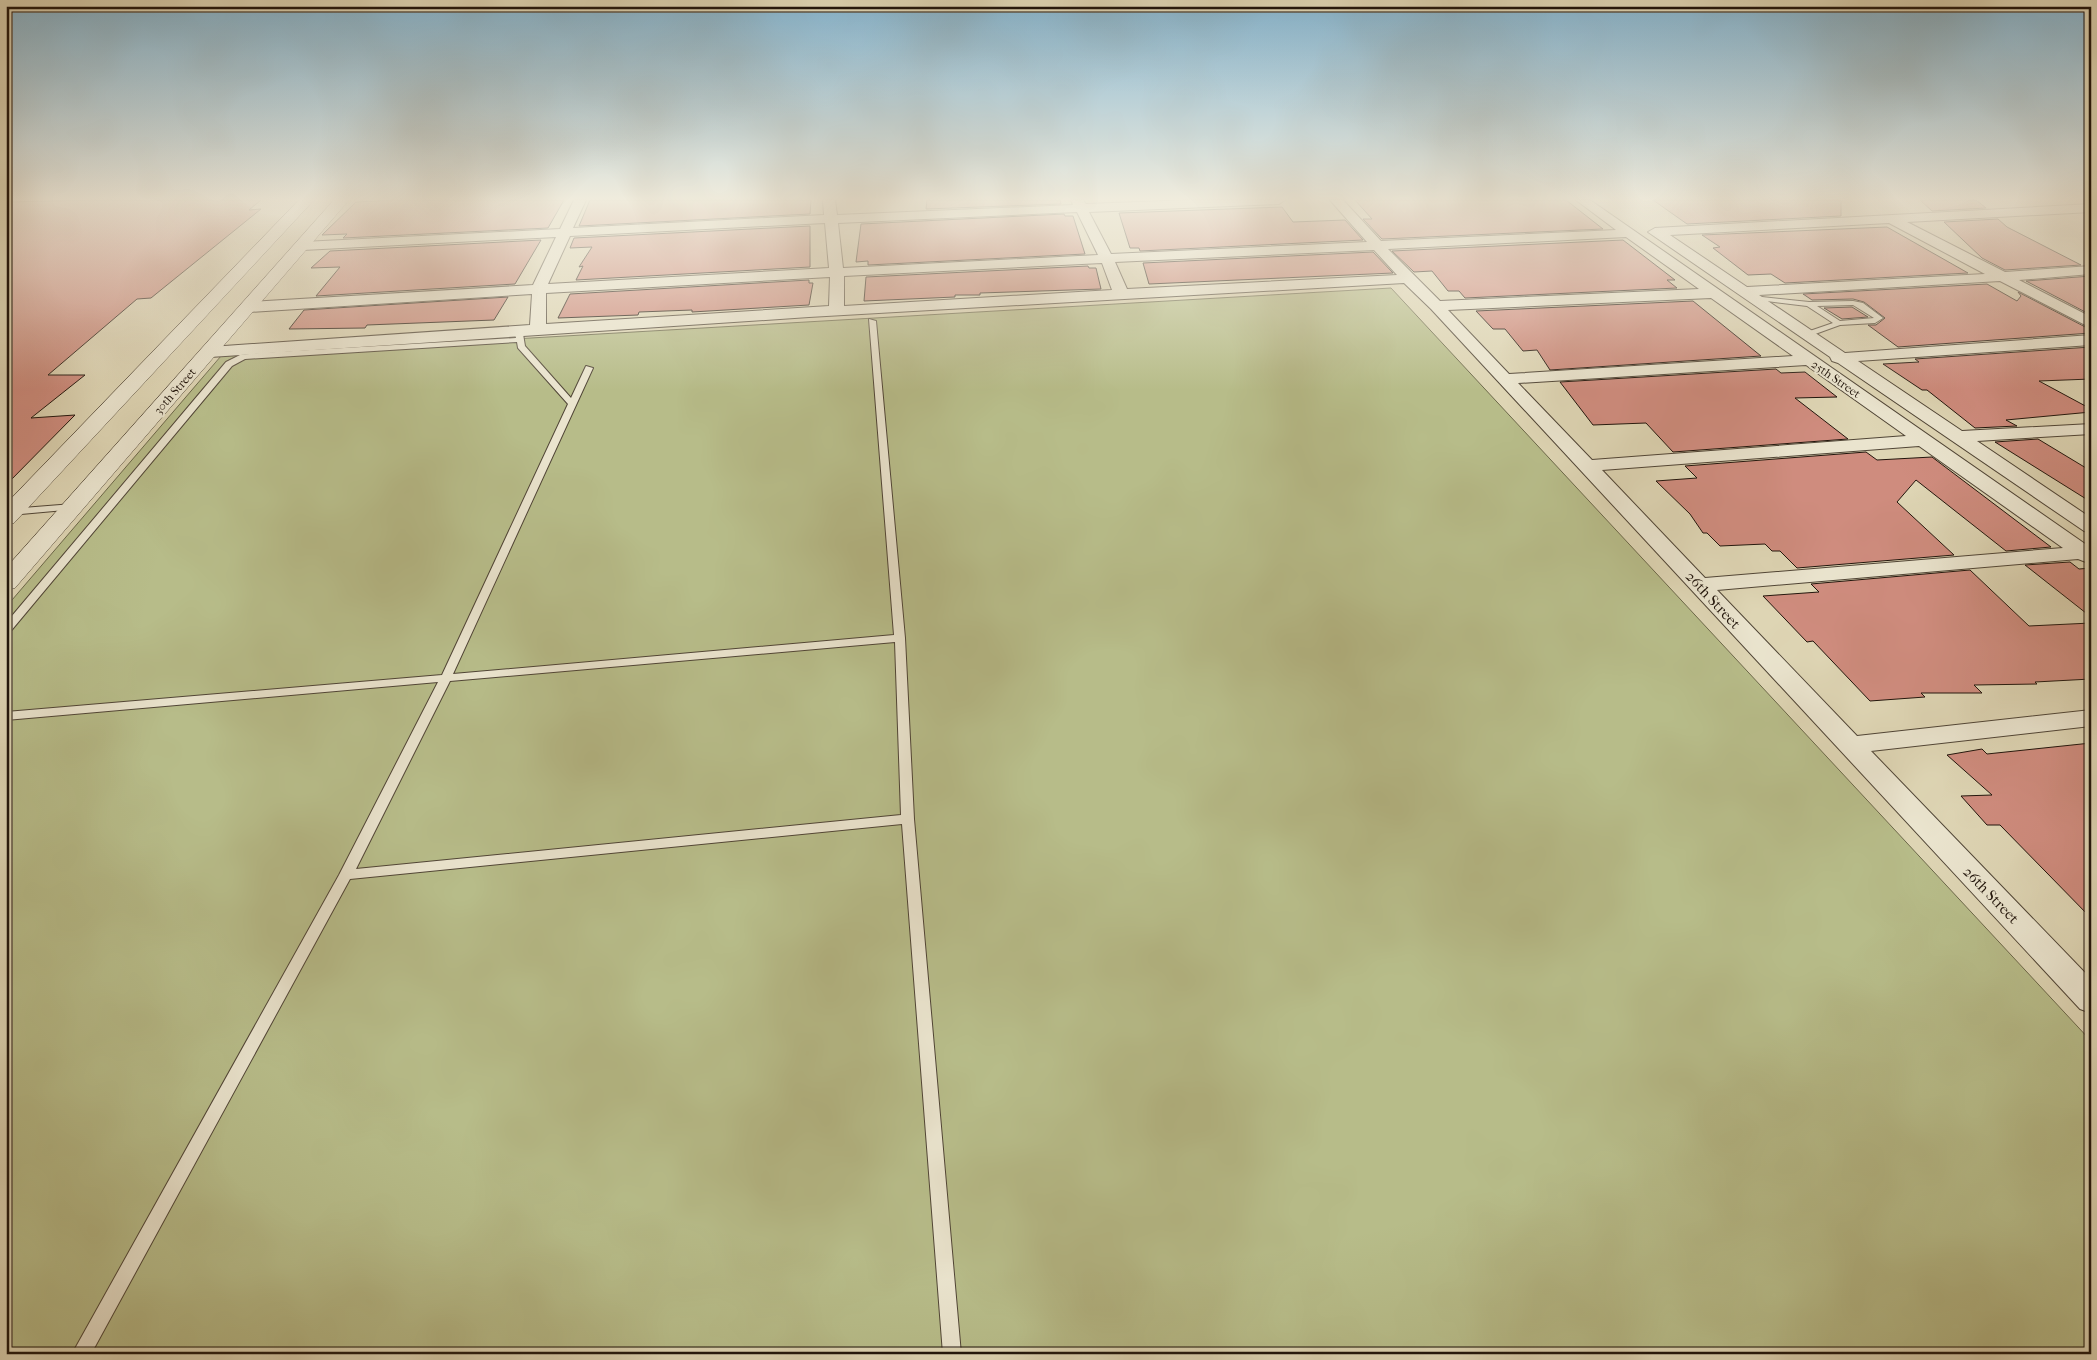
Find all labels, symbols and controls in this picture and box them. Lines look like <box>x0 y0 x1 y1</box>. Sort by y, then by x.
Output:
street label: 25th Street <box>1809 357 1864 401</box>
street label: 30th Street <box>151 364 199 417</box>
street label: 26th Street <box>1682 567 1745 633</box>
street label: 26th Street <box>1959 863 2023 928</box>

